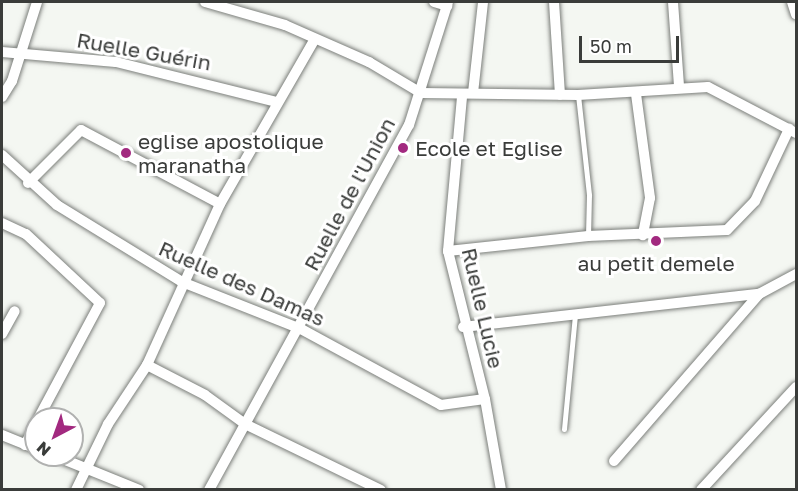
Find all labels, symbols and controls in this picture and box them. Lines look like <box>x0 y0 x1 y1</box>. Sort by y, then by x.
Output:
scale bar <box>582 24 682 62</box>
street label: Ruelle Guérin <box>75 27 213 75</box>
text: 50 m <box>590 35 632 57</box>
street label: Ruelle de l'Union <box>298 113 400 275</box>
place label: eglise apostolique maranatha <box>138 128 324 178</box>
place label: Ecole et Eglise <box>415 135 563 161</box>
marker: Ecole et Eglise <box>396 141 410 155</box>
marker: eglise apostolique maranatha <box>119 146 133 160</box>
marker: au petit demele <box>649 234 663 248</box>
street label: Ruelle des Damas <box>155 235 329 331</box>
street label: Ruelle Lucie <box>457 245 509 371</box>
place label: au petit demele <box>577 250 735 276</box>
north arrow <box>24 407 84 467</box>
text: N <box>32 438 55 461</box>

